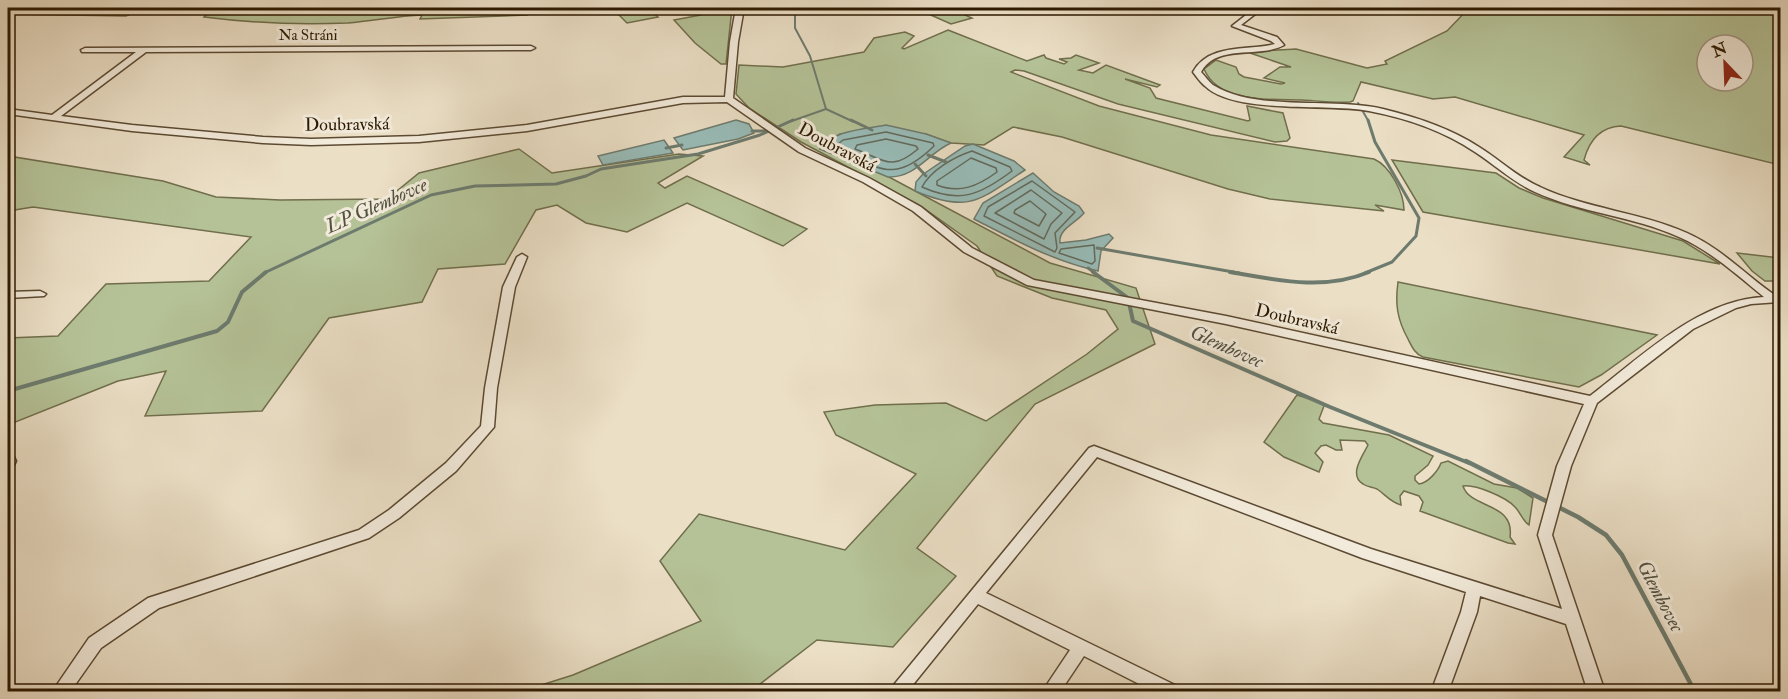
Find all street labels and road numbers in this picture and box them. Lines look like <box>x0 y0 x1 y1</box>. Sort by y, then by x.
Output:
street label: Na Stráni <box>278 26 338 45</box>
street label: Doubravská <box>304 112 390 137</box>
street label: Doubravská <box>794 117 880 178</box>
street label: Doubravská <box>1253 299 1341 340</box>

